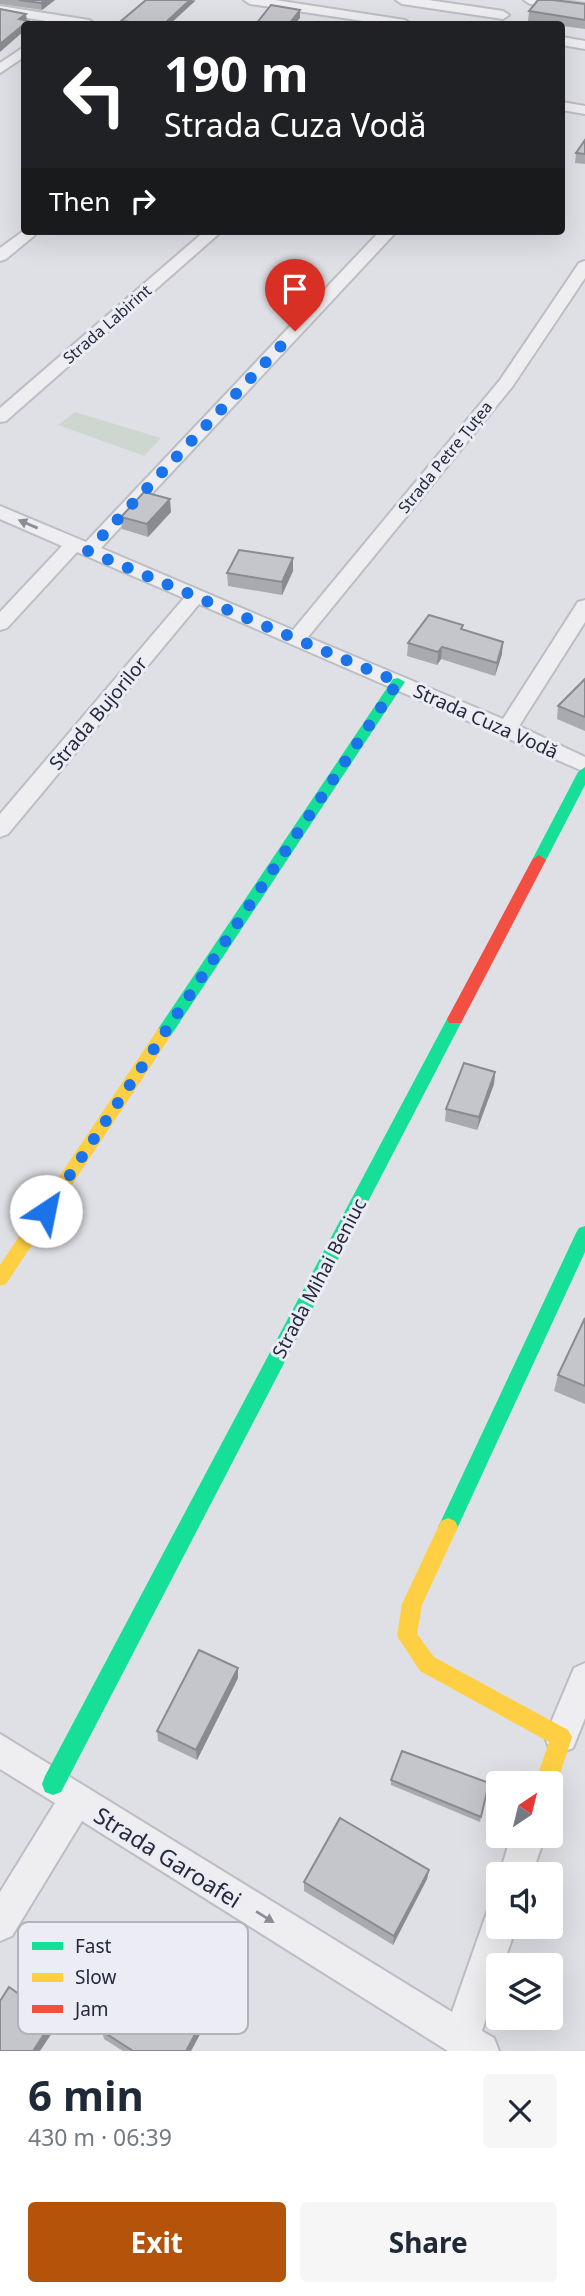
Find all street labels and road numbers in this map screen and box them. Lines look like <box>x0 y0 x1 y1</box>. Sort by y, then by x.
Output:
street label: Strada Labirint <box>58 279 156 369</box>
street label: Strada Petre Țuțea <box>393 396 497 518</box>
street label: Strada Bujorilor <box>43 651 153 775</box>
street label: Strada Cuza Vodă <box>410 677 562 765</box>
street label: Strada Mihai Beniuc <box>266 1193 372 1363</box>
street label: Strada Garoafei <box>88 1799 248 1915</box>

